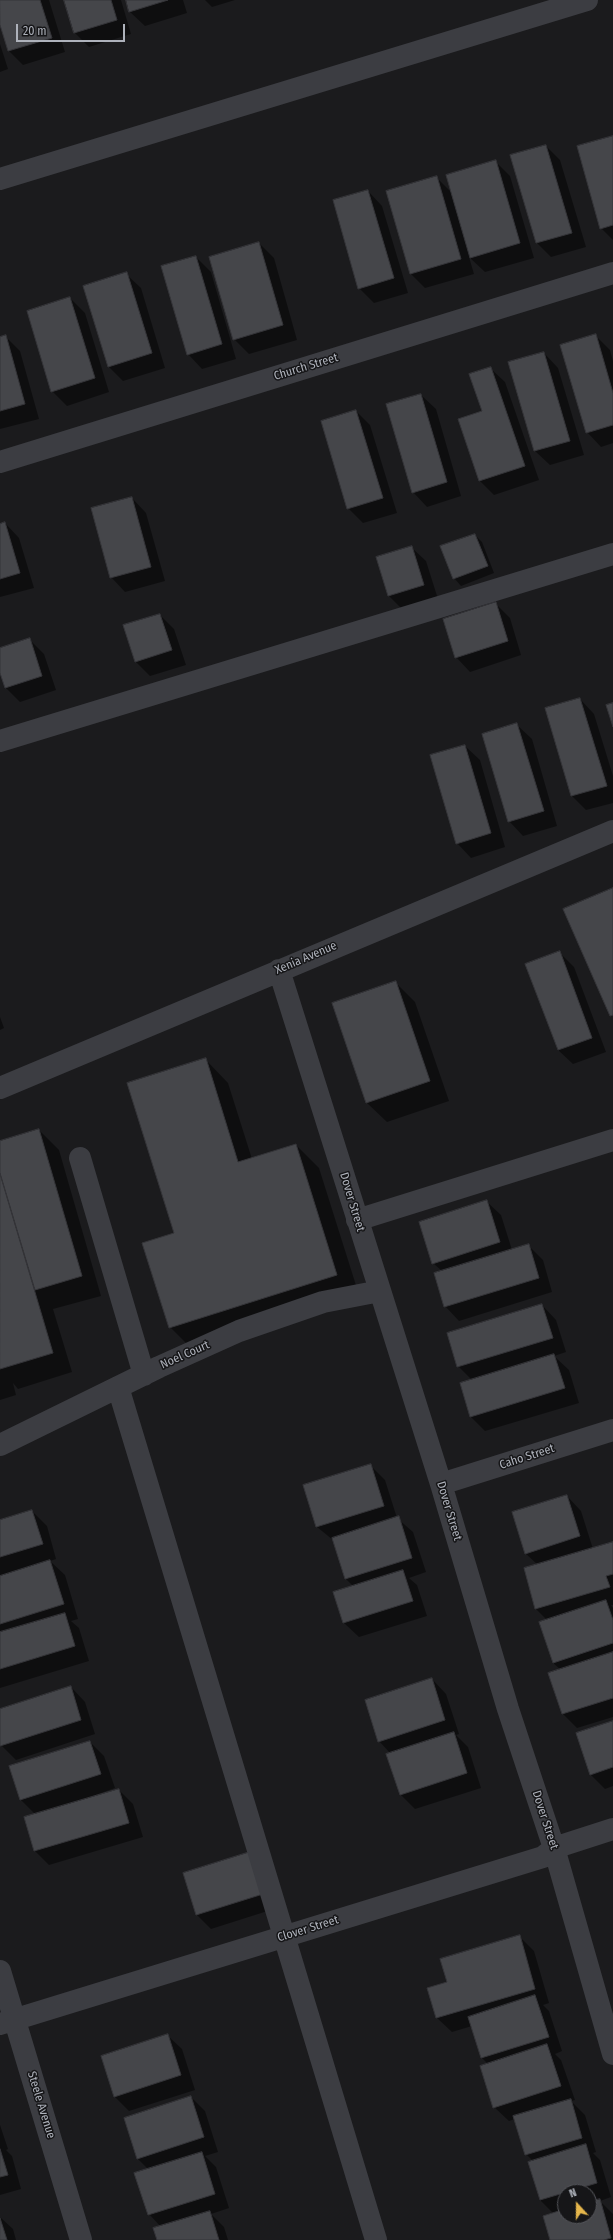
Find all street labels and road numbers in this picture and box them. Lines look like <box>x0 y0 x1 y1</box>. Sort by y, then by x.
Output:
street label: Church Street <box>272 350 340 384</box>
street label: Xenia Avenue <box>273 939 339 977</box>
street label: Dover Street <box>336 1171 368 1233</box>
street label: Noel Court <box>158 1338 212 1372</box>
street label: Caho Street <box>498 1441 556 1473</box>
street label: Dover Street <box>433 1480 465 1542</box>
street label: Dover Street <box>529 1789 561 1851</box>
street label: Clover Street <box>276 1913 340 1945</box>
street label: Steele Avenue <box>24 2070 58 2140</box>

